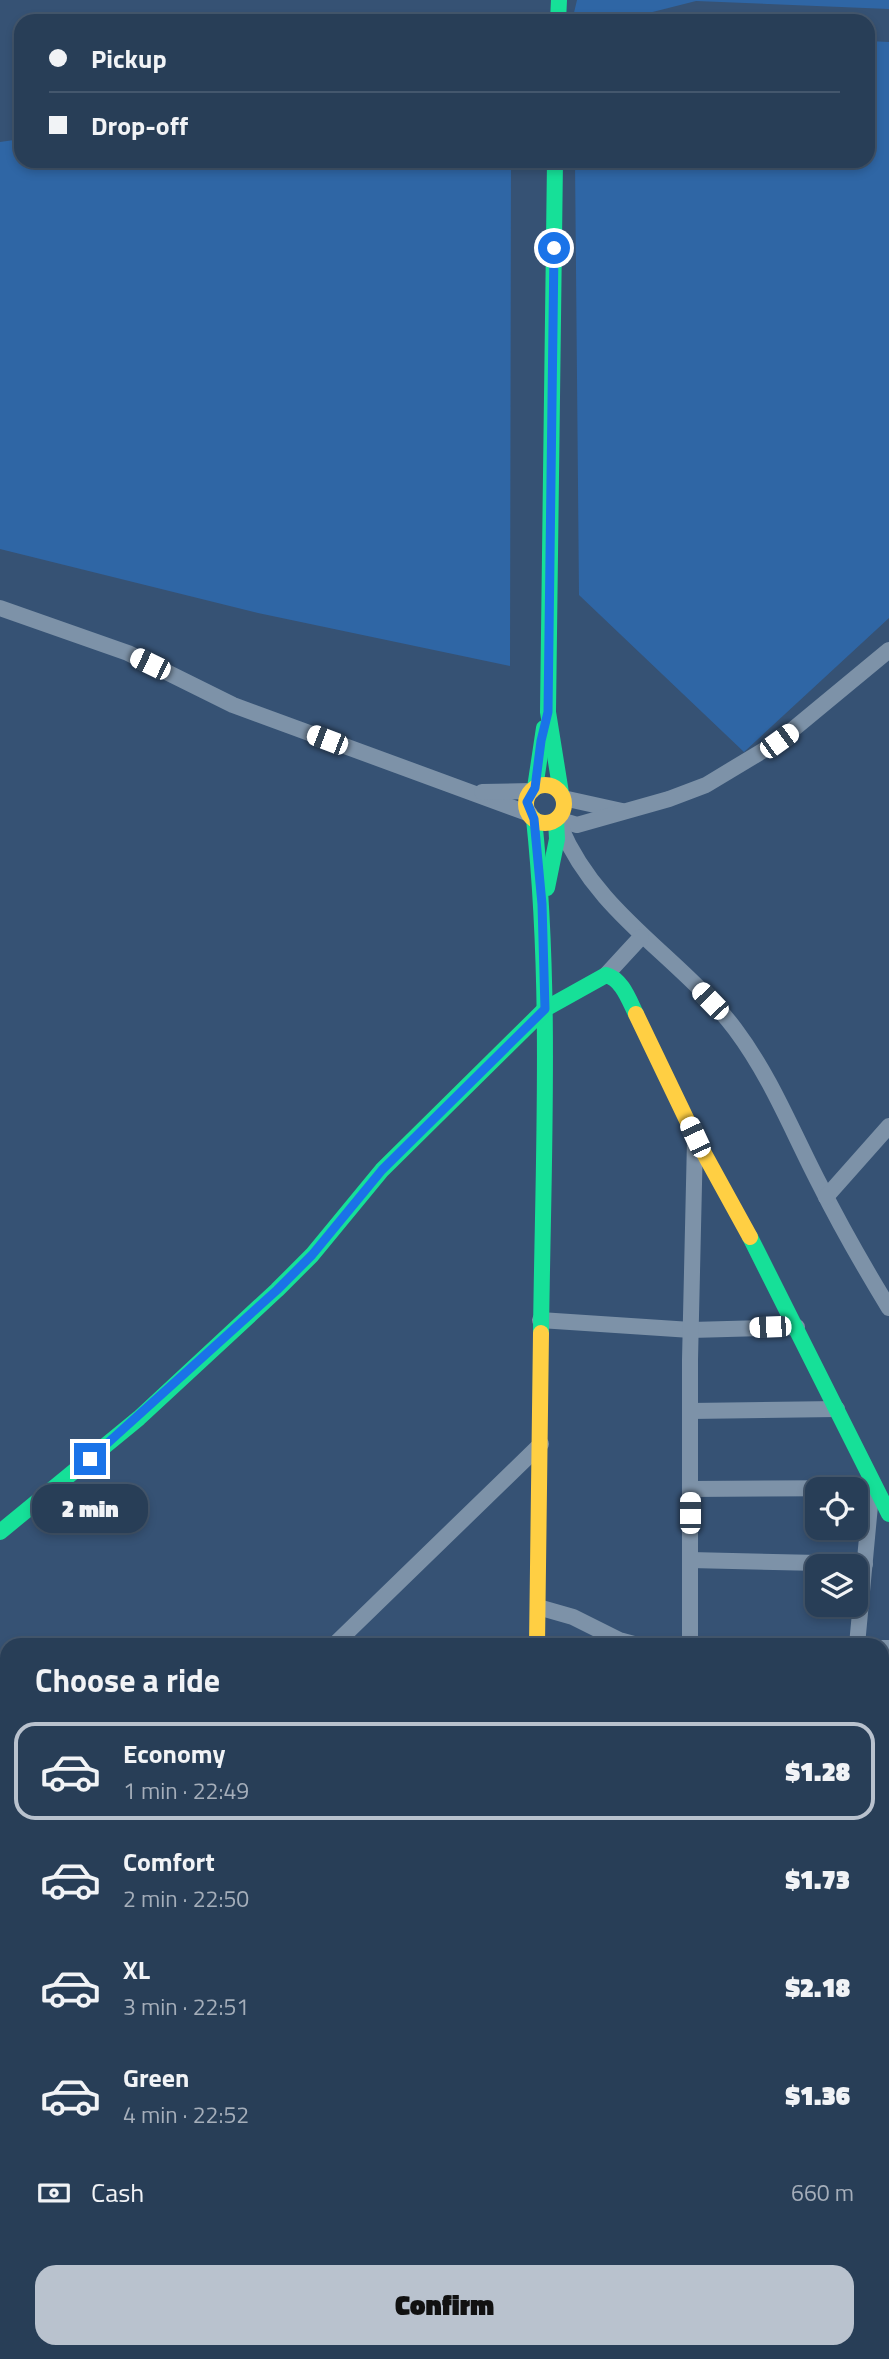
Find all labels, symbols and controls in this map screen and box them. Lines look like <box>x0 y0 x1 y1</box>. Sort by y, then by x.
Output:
text: Pickup <box>91 39 167 78</box>
text: Drop-off <box>91 106 188 145</box>
route start <box>538 232 570 264</box>
car <box>127 645 174 683</box>
car <box>756 720 803 762</box>
car <box>304 723 351 757</box>
car <box>688 979 733 1023</box>
car <box>677 1114 714 1160</box>
car <box>749 1316 792 1338</box>
route end <box>74 1443 106 1475</box>
map controls <box>805 1477 868 1617</box>
button: locate <box>805 1477 868 1540</box>
callout: 2 min <box>32 1484 148 1532</box>
text: 2 min <box>61 1491 119 1526</box>
car <box>680 1492 701 1534</box>
button: layers <box>805 1554 868 1617</box>
text: Choose a ride <box>35 1656 220 1704</box>
text: Economy <box>123 1734 225 1773</box>
icon: car <box>39 1740 102 1803</box>
text: $1.28 <box>785 1752 850 1791</box>
text: 1 min · 22:49 <box>123 1773 249 1808</box>
text: Comfort <box>123 1842 215 1881</box>
icon: car <box>39 1848 102 1911</box>
text: $1.73 <box>785 1860 850 1899</box>
text: 2 min · 22:50 <box>123 1881 249 1916</box>
text: XL <box>123 1950 150 1989</box>
icon: car <box>39 1956 102 2019</box>
text: $2.18 <box>785 1968 850 2007</box>
text: 3 min · 22:51 <box>123 1989 249 2024</box>
text: Green <box>123 2058 189 2097</box>
icon: car <box>39 2064 102 2127</box>
text: $1.36 <box>785 2076 850 2115</box>
text: 4 min · 22:52 <box>123 2097 249 2132</box>
text: Cash <box>91 2173 144 2212</box>
icon: cash <box>35 2174 73 2212</box>
text: 660 m <box>791 2175 854 2210</box>
button: Confirm <box>35 2265 854 2345</box>

